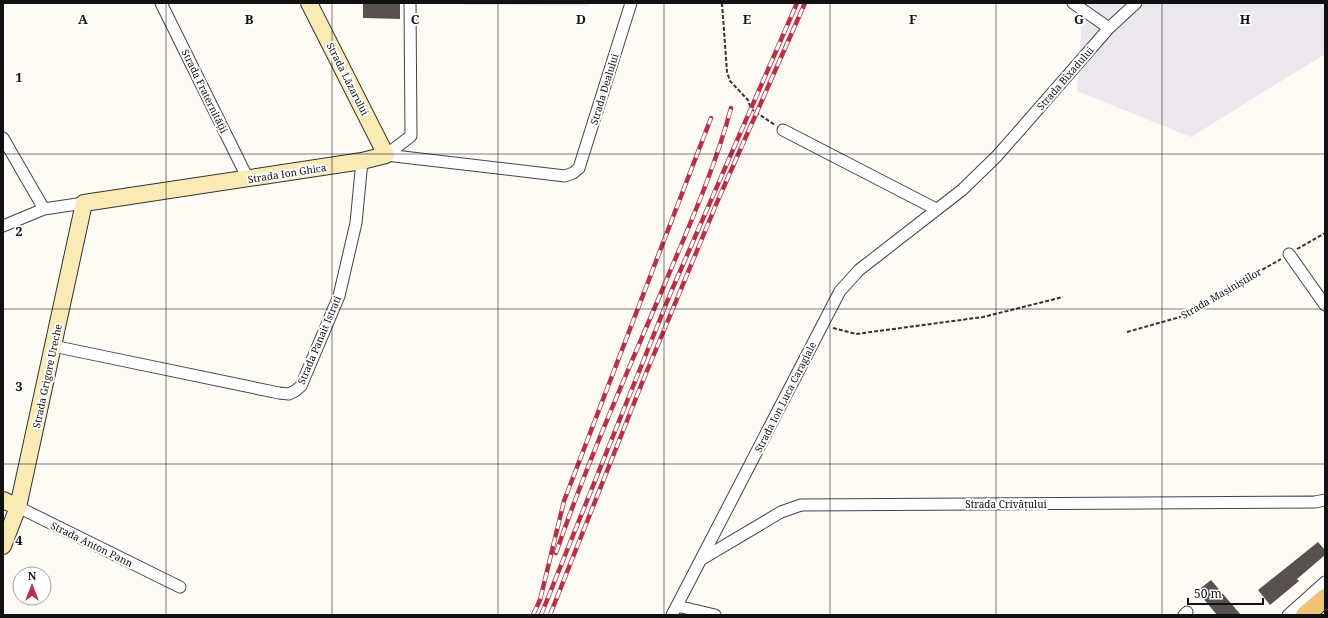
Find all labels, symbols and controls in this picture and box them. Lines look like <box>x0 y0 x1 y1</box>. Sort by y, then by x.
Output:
text: A <box>78 10 88 28</box>
text: B <box>245 10 254 28</box>
text: C <box>411 10 420 28</box>
text: D <box>576 10 586 28</box>
text: E <box>743 10 752 28</box>
text: F <box>909 10 917 28</box>
text: G <box>1074 10 1084 28</box>
text: H <box>1240 10 1251 28</box>
street label: Strada Lăzarului <box>324 40 373 118</box>
street label: Strada Bixadului <box>1034 43 1097 113</box>
street label: Strada Fraternității <box>179 47 232 136</box>
street label: Strada Dealului <box>587 51 622 126</box>
text: 1 <box>15 68 23 86</box>
street label: Strada Ion Ghica <box>247 160 328 186</box>
text: 2 <box>15 222 23 240</box>
street label: Strada Mașiniștilor <box>1178 264 1264 322</box>
street label: Strada Panait Istrati <box>294 293 344 387</box>
street label: Strada Grigore Ureche <box>29 323 65 429</box>
street label: Strada Ion Luca Caragiale <box>751 339 819 455</box>
text: 3 <box>15 377 23 395</box>
street label: Strada Crivățului <box>965 497 1048 511</box>
street label: Strada Anton Pann <box>49 518 136 570</box>
text: 4 <box>15 531 23 549</box>
north arrow <box>12 566 52 606</box>
text: N <box>28 568 37 583</box>
scale bar <box>1188 580 1263 606</box>
text: 50 m <box>1194 585 1222 602</box>

